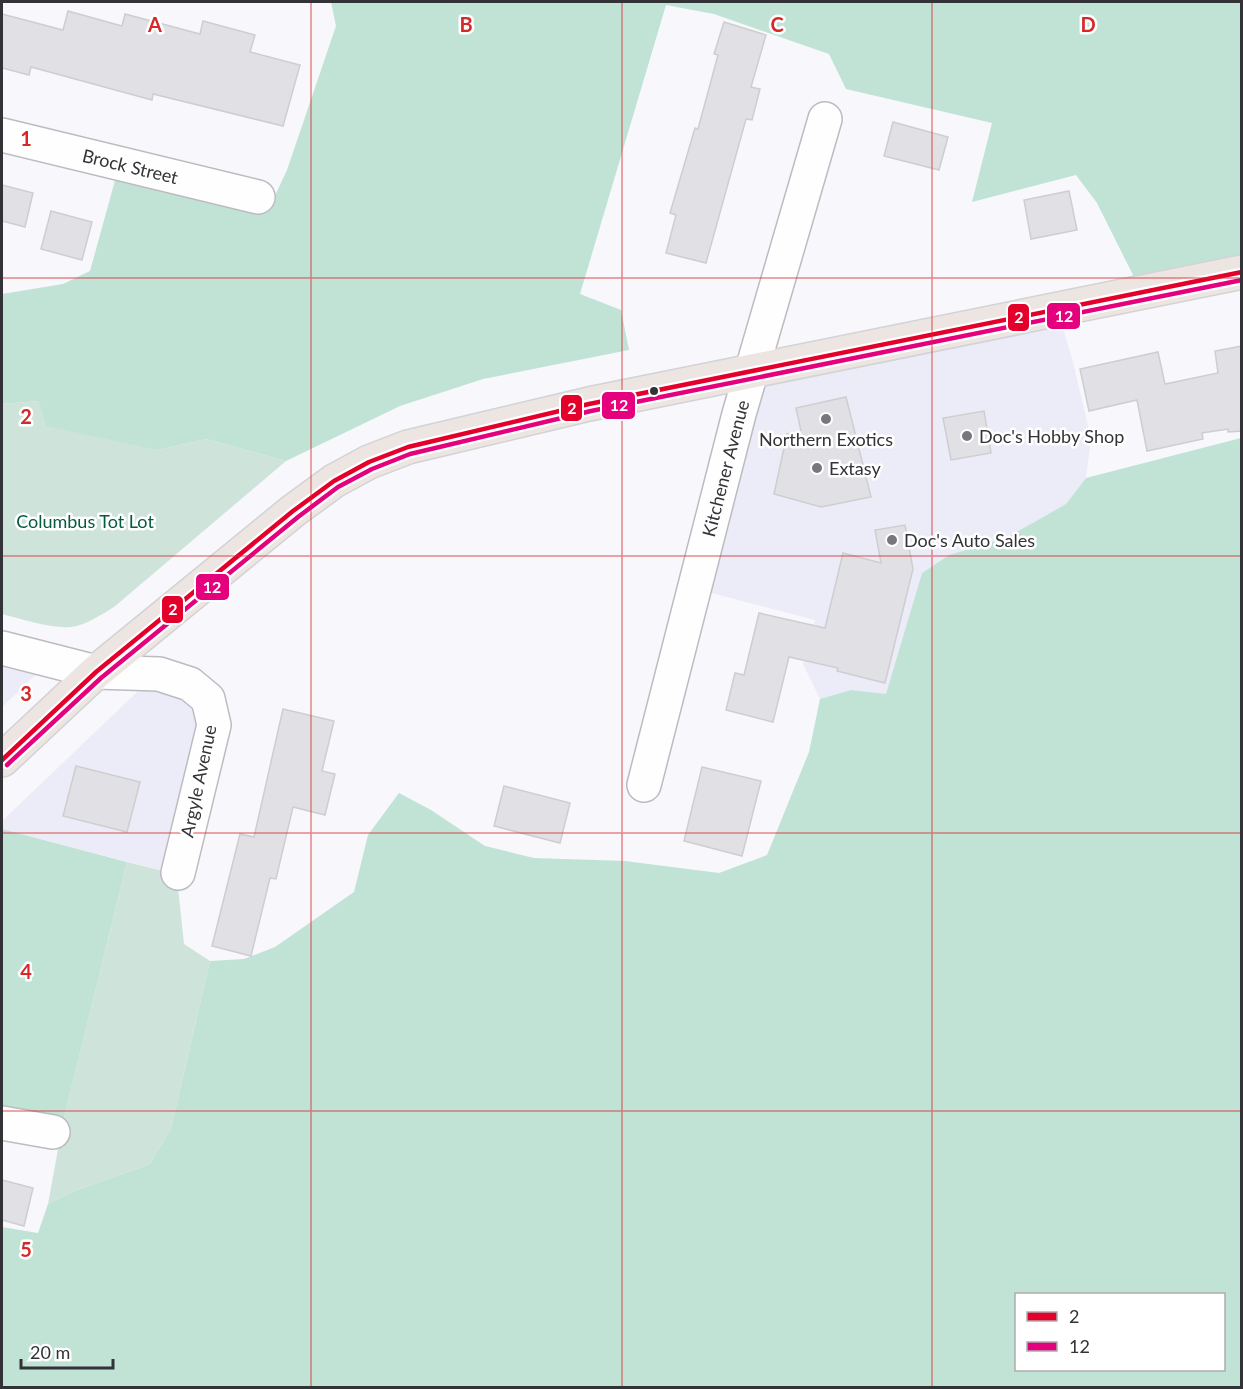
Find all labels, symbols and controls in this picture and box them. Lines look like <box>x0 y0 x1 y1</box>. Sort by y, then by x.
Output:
text: A <box>147 12 162 36</box>
text: B <box>459 12 473 36</box>
text: C <box>770 12 784 36</box>
text: D <box>1080 12 1096 36</box>
text: 1 <box>20 126 32 150</box>
street label: Brock Street <box>80 144 181 188</box>
line badge: 12 <box>1046 302 1081 330</box>
line badge: 2 <box>1007 303 1030 332</box>
text: 12 <box>1055 306 1073 325</box>
text: 2 <box>1014 307 1024 326</box>
unlabelled marker <box>648 385 660 397</box>
line badge: 12 <box>601 391 636 420</box>
line badge: 2 <box>560 394 583 422</box>
text: 12 <box>610 395 628 414</box>
street label: Kitchener Avenue <box>697 397 754 539</box>
text: 2 <box>567 398 577 417</box>
text: 2 <box>20 404 32 428</box>
marker: Northern Exotics <box>819 412 833 426</box>
place label: Doc's Hobby Shop <box>979 425 1124 447</box>
place label: Northern Exotics <box>759 428 893 450</box>
marker: Doc's Hobby Shop <box>960 429 974 443</box>
place label: Extasy <box>829 457 881 479</box>
marker: Extasy <box>810 461 824 475</box>
park label: Columbus Tot Lot <box>16 510 154 532</box>
place label: Doc's Auto Sales <box>904 529 1035 551</box>
marker: Doc's Auto Sales <box>885 533 899 547</box>
line badge: 12 <box>195 573 230 601</box>
text: 12 <box>203 577 221 596</box>
line badge: 2 <box>161 595 184 624</box>
text: 2 <box>168 599 178 618</box>
text: 3 <box>20 681 32 705</box>
street label: Argyle Avenue <box>175 723 221 839</box>
text: 4 <box>20 959 32 983</box>
text: 5 <box>20 1237 32 1261</box>
legend <box>1015 1293 1225 1371</box>
text: 2 <box>1069 1305 1079 1327</box>
scale bar <box>21 1332 112 1370</box>
text: 12 <box>1069 1335 1090 1357</box>
text: 20 m <box>30 1341 70 1363</box>

